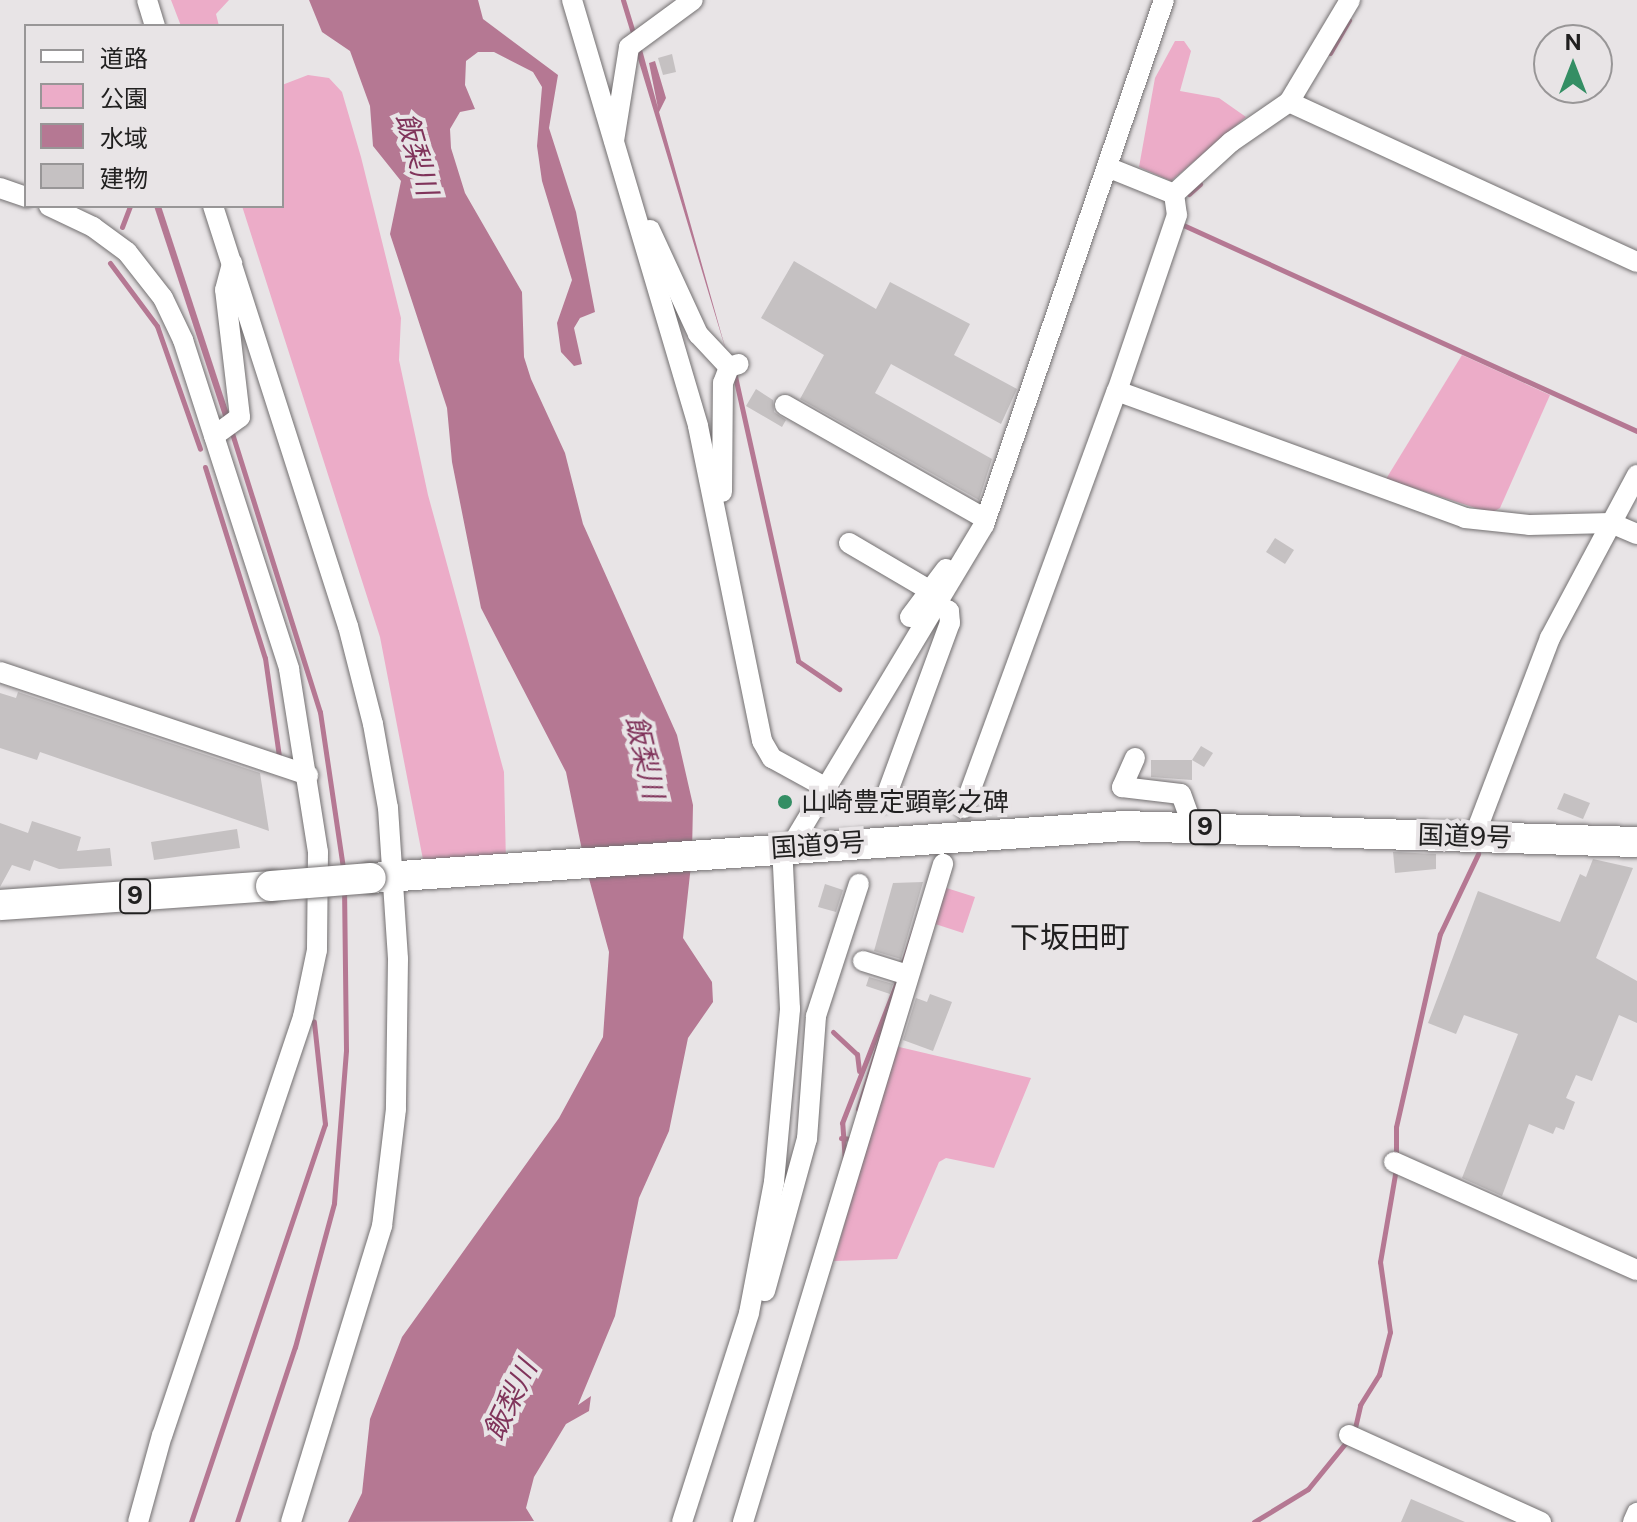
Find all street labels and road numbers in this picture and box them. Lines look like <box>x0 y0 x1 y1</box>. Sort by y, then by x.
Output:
road number: 9 <box>1189 807 1221 847</box>
street label: 国道9号 <box>1417 819 1513 853</box>
street label: 国道9号 <box>770 826 866 864</box>
road number: 9 <box>119 876 151 916</box>

